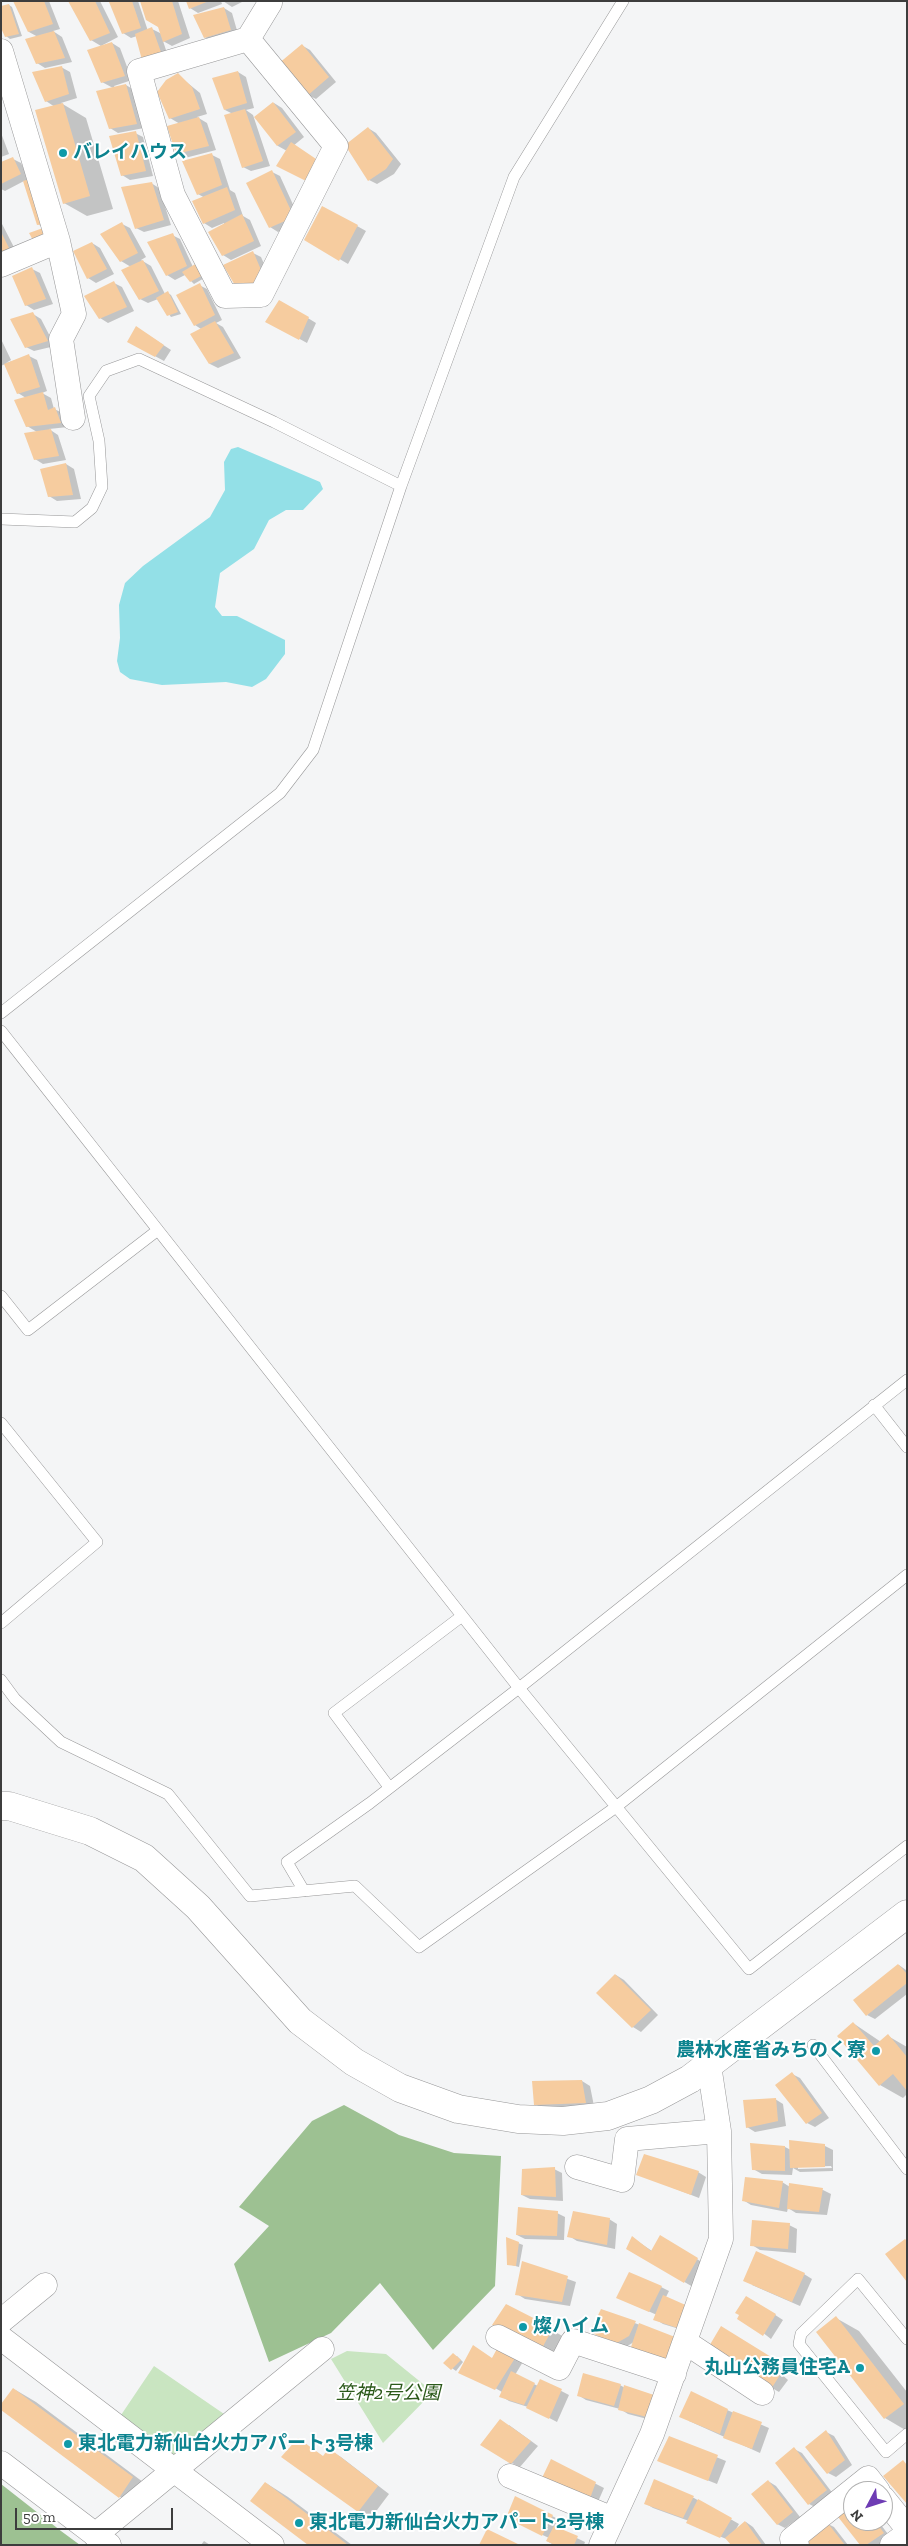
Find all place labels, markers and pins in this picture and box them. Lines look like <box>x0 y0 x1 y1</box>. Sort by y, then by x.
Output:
place label: バレイハウス <box>73 142 187 164</box>
marker: バレイハウス <box>57 147 69 159</box>
place label: 農林水産省みちのく寮 <box>676 2040 866 2062</box>
marker: 農林水産省みちのく寮 <box>870 2045 882 2057</box>
place label: 燦ハイム <box>533 2316 609 2338</box>
marker: 燦ハイム <box>517 2321 529 2333</box>
place label: 丸山公務員住宅A <box>704 2357 850 2379</box>
marker: 丸山公務員住宅A <box>854 2362 866 2374</box>
place label: 東北電力新仙台火力アパート3号棟 <box>78 2433 373 2455</box>
marker: 東北電力新仙台火力アパート3号棟 <box>62 2438 74 2450</box>
place label: 東北電力新仙台火力アパート2号棟 <box>309 2512 604 2534</box>
marker: 東北電力新仙台火力アパート2号棟 <box>293 2517 305 2529</box>

